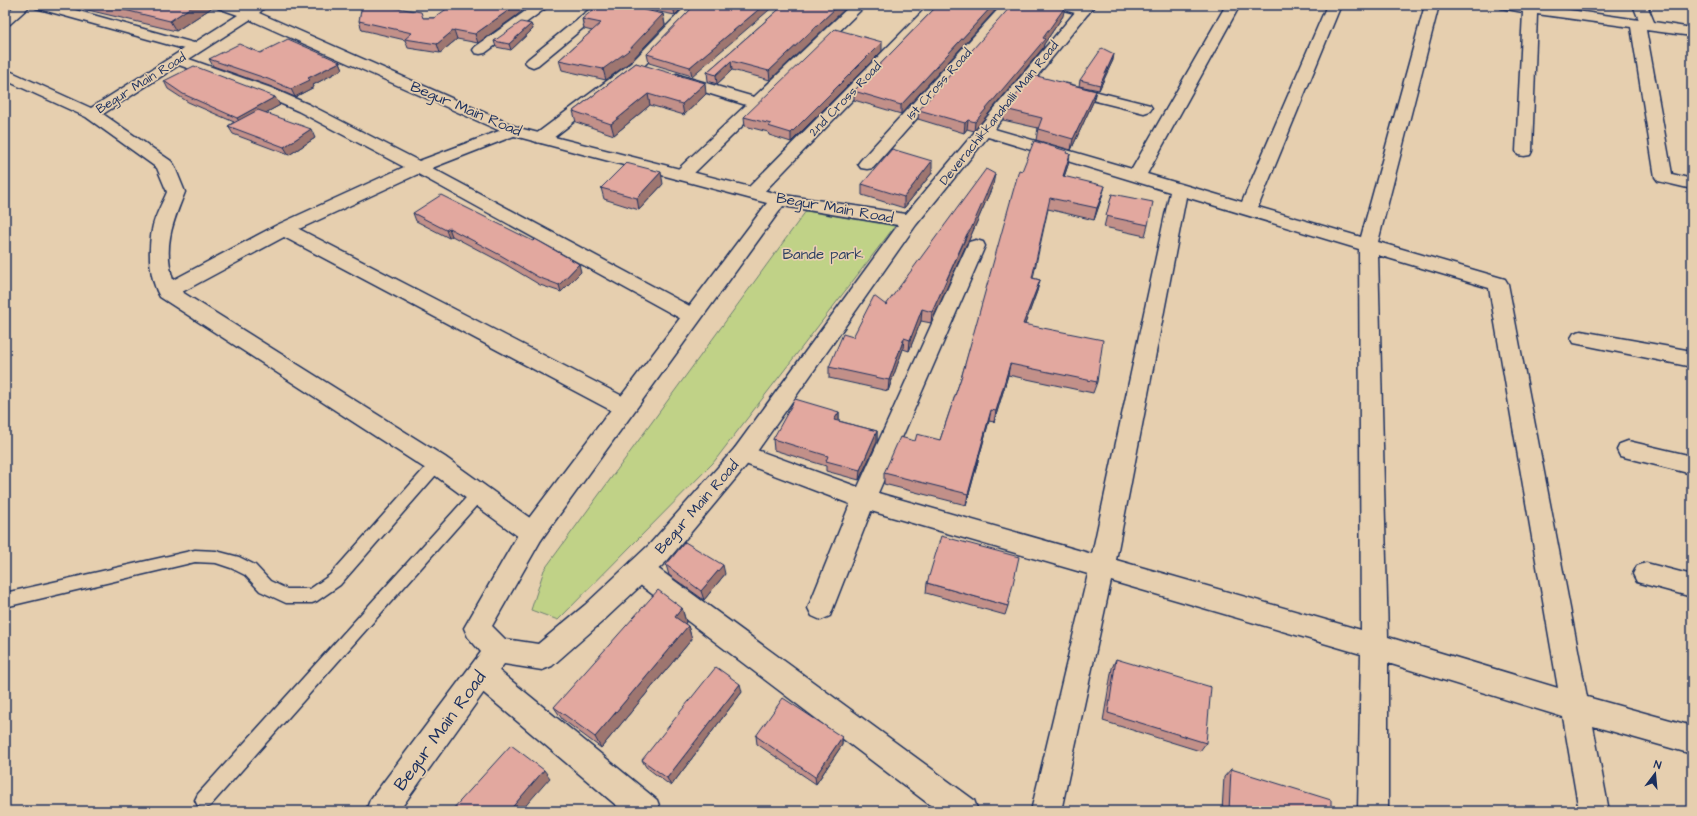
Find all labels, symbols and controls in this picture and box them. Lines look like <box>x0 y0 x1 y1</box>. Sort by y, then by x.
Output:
street label: Deverachikkanahalli Main Road <box>935 37 1063 189</box>
street label: 1st Cross Road <box>902 44 976 124</box>
street label: Begur Main Road <box>93 48 190 119</box>
street label: 2nd Cross Road <box>805 57 886 140</box>
street label: Begur Main Road <box>407 76 525 143</box>
street label: Begur Main Road <box>775 187 896 230</box>
park label: Bande park <box>782 244 864 265</box>
street label: Begur Main Road <box>650 455 745 559</box>
street label: Begur Main Road <box>388 666 493 797</box>
north arrow <box>1635 754 1675 794</box>
text: N <box>1652 757 1663 773</box>

